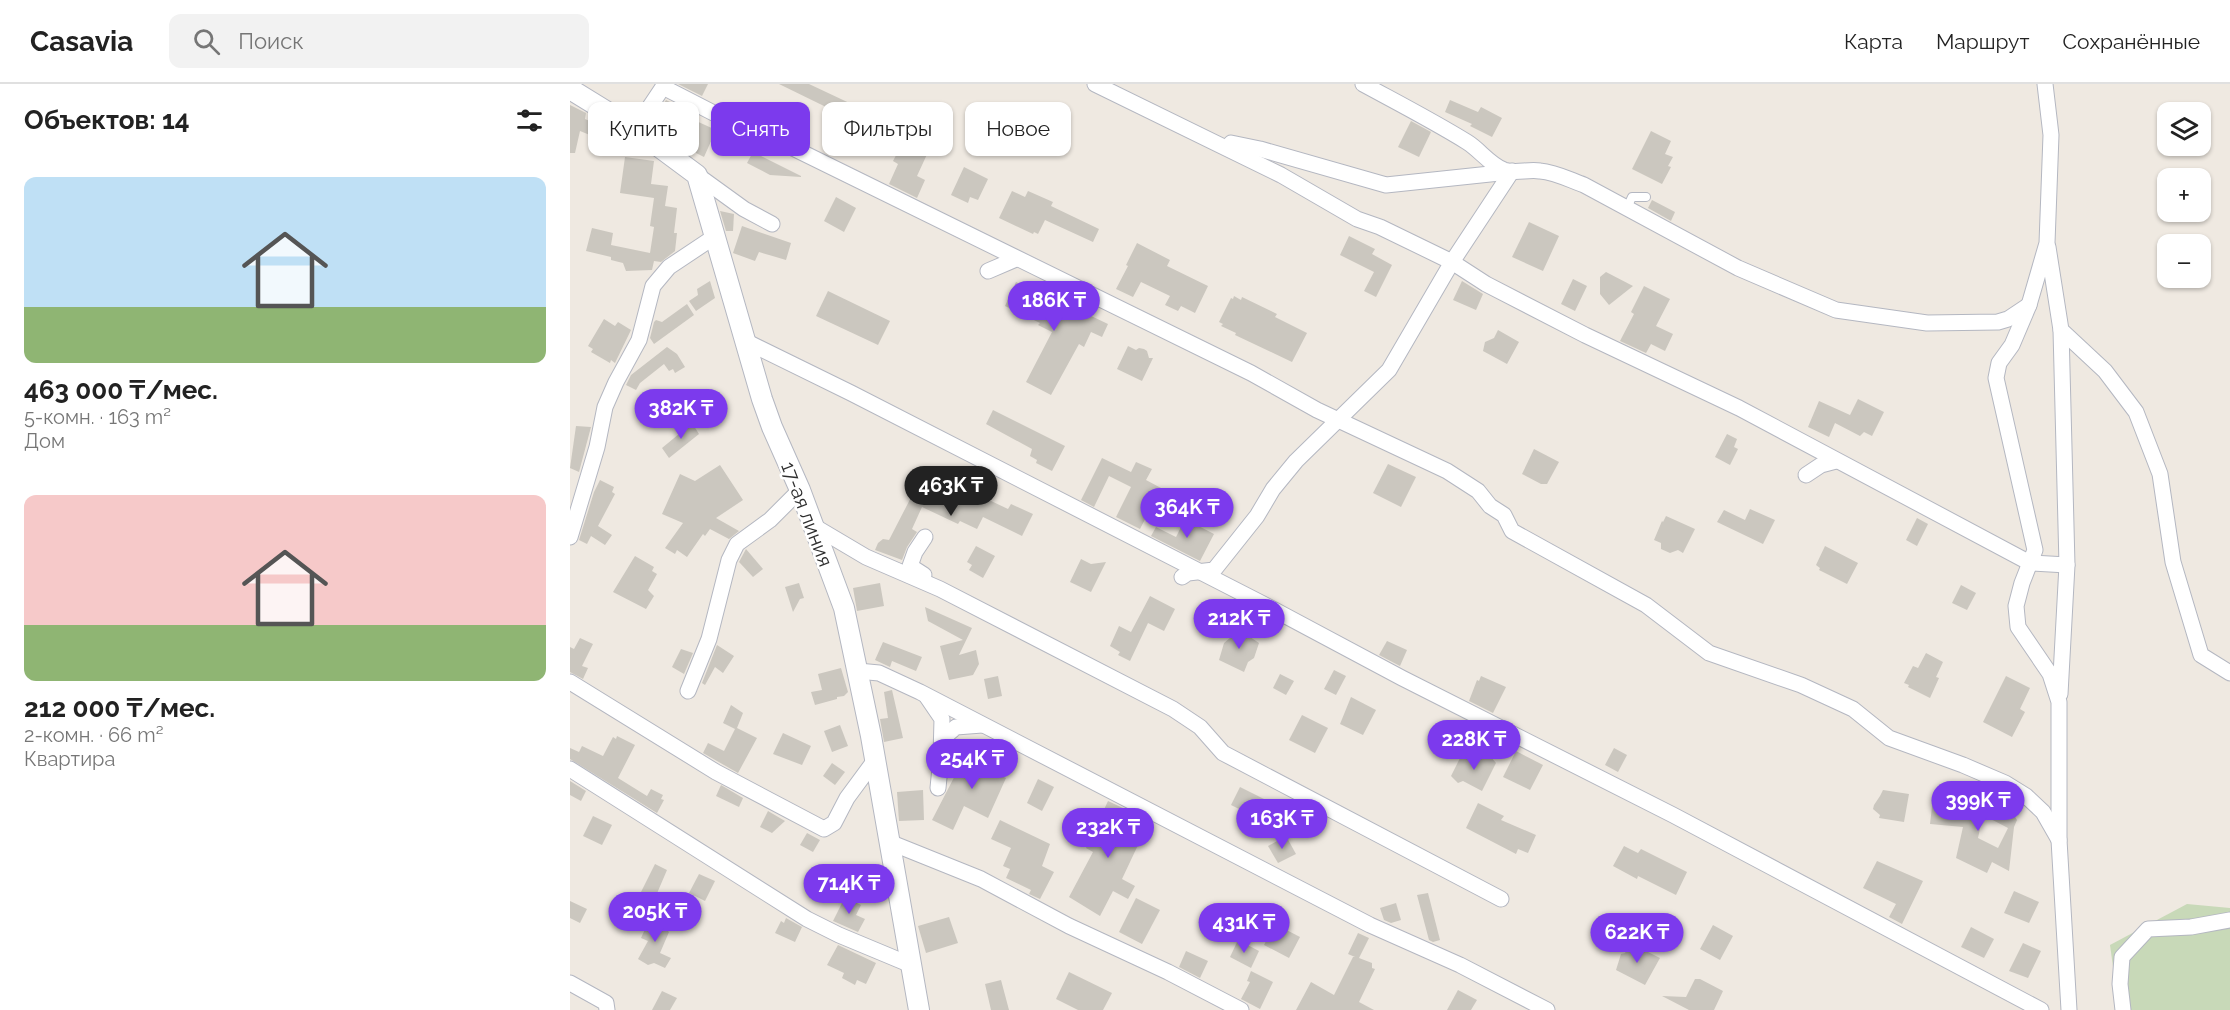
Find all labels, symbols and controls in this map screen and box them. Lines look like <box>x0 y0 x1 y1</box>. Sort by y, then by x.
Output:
search box <box>169 14 589 68</box>
text: Casavia <box>30 25 133 58</box>
icon: search <box>190 25 223 58</box>
text: Поиск <box>238 28 304 54</box>
text: Карта <box>1844 29 1903 54</box>
text: Маршрут <box>1936 29 2029 54</box>
text: Сохранённые <box>2062 29 2200 54</box>
chip: Купить <box>588 102 699 156</box>
chip: Снять <box>711 102 810 156</box>
chip: Фильтры <box>822 102 953 156</box>
chip: Новое <box>965 102 1071 156</box>
map controls <box>2157 102 2211 288</box>
button: layers <box>2157 102 2211 156</box>
icon: filters <box>513 104 546 137</box>
text: Объектов: 14 <box>24 105 190 135</box>
button: + <box>2157 168 2211 222</box>
icon: home <box>231 216 339 324</box>
button: − <box>2157 234 2211 288</box>
pin: 186K ₸ <box>1005 281 1103 332</box>
text: 186K ₸ <box>1022 288 1086 312</box>
text: 463 000 ₸/мес. <box>24 375 218 405</box>
pin: 382K ₸ <box>632 389 730 440</box>
text: 382K ₸ <box>649 396 713 420</box>
text: 5-комн. · 163 m² <box>24 405 171 429</box>
text: Дом <box>24 429 65 453</box>
street label: 17-ая линия <box>776 458 838 570</box>
pin: 463K ₸ <box>902 466 1000 517</box>
text: 463K ₸ <box>919 473 983 497</box>
pin: 364K ₸ <box>1138 488 1236 539</box>
text: 364K ₸ <box>1154 495 1220 519</box>
icon: home <box>231 534 339 642</box>
pin: 212K ₸ <box>1190 599 1288 650</box>
text: 212K ₸ <box>1208 606 1270 630</box>
text: 212 000 ₸/мес. <box>24 693 215 723</box>
pin: 228K ₸ <box>1425 720 1523 771</box>
text: 2-комн. · 66 m² <box>24 723 163 747</box>
text: 228K ₸ <box>1442 727 1506 751</box>
pin: 254K ₸ <box>923 739 1021 790</box>
text: 254K ₸ <box>940 746 1004 770</box>
text: Квартира <box>24 747 115 771</box>
pin: 399K ₸ <box>1929 781 2027 832</box>
text: 399K ₸ <box>1945 788 2011 812</box>
pin: 163K ₸ <box>1233 799 1331 850</box>
text: 163K ₸ <box>1250 806 1314 830</box>
pin: 232K ₸ <box>1059 808 1157 859</box>
text: 232K ₸ <box>1076 815 1140 839</box>
pin: 714K ₸ <box>800 864 898 915</box>
text: 714K ₸ <box>818 871 880 895</box>
pin: 205K ₸ <box>606 892 704 943</box>
text: 205K ₸ <box>623 899 687 923</box>
pin: 431K ₸ <box>1195 903 1293 954</box>
text: 431K ₸ <box>1213 910 1275 934</box>
pin: 622K ₸ <box>1588 913 1686 964</box>
text: 622K ₸ <box>1604 920 1670 944</box>

